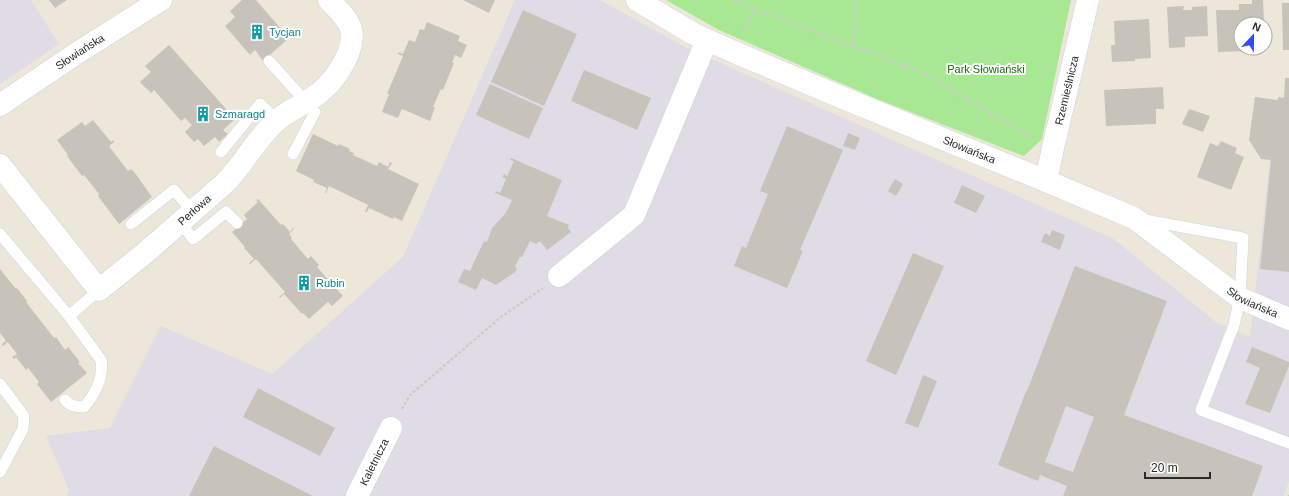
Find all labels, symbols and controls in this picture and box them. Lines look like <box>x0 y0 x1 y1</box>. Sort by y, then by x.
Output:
north arrow <box>1233 16 1273 56</box>
text: N <box>1251 20 1263 34</box>
building icon: Tycjan <box>248 23 266 41</box>
place label: Tycjan <box>269 26 301 38</box>
street label: Słowiańska <box>53 31 107 72</box>
street label: Rzemieślnicza <box>1053 54 1081 126</box>
park label: Park Słowiański <box>947 63 1025 75</box>
building icon: Szmaragd <box>194 105 212 123</box>
place label: Szmaragd <box>215 108 265 120</box>
street label: Słowiańska <box>941 134 998 166</box>
street label: Perłowa <box>175 192 214 227</box>
building icon: Rubin <box>295 274 313 292</box>
place label: Rubin <box>316 277 345 289</box>
street label: Słowiańska <box>1224 284 1281 320</box>
street label: Kaletnicza <box>357 436 391 487</box>
scale bar <box>1145 454 1210 480</box>
text: 20 m <box>1151 461 1178 475</box>

